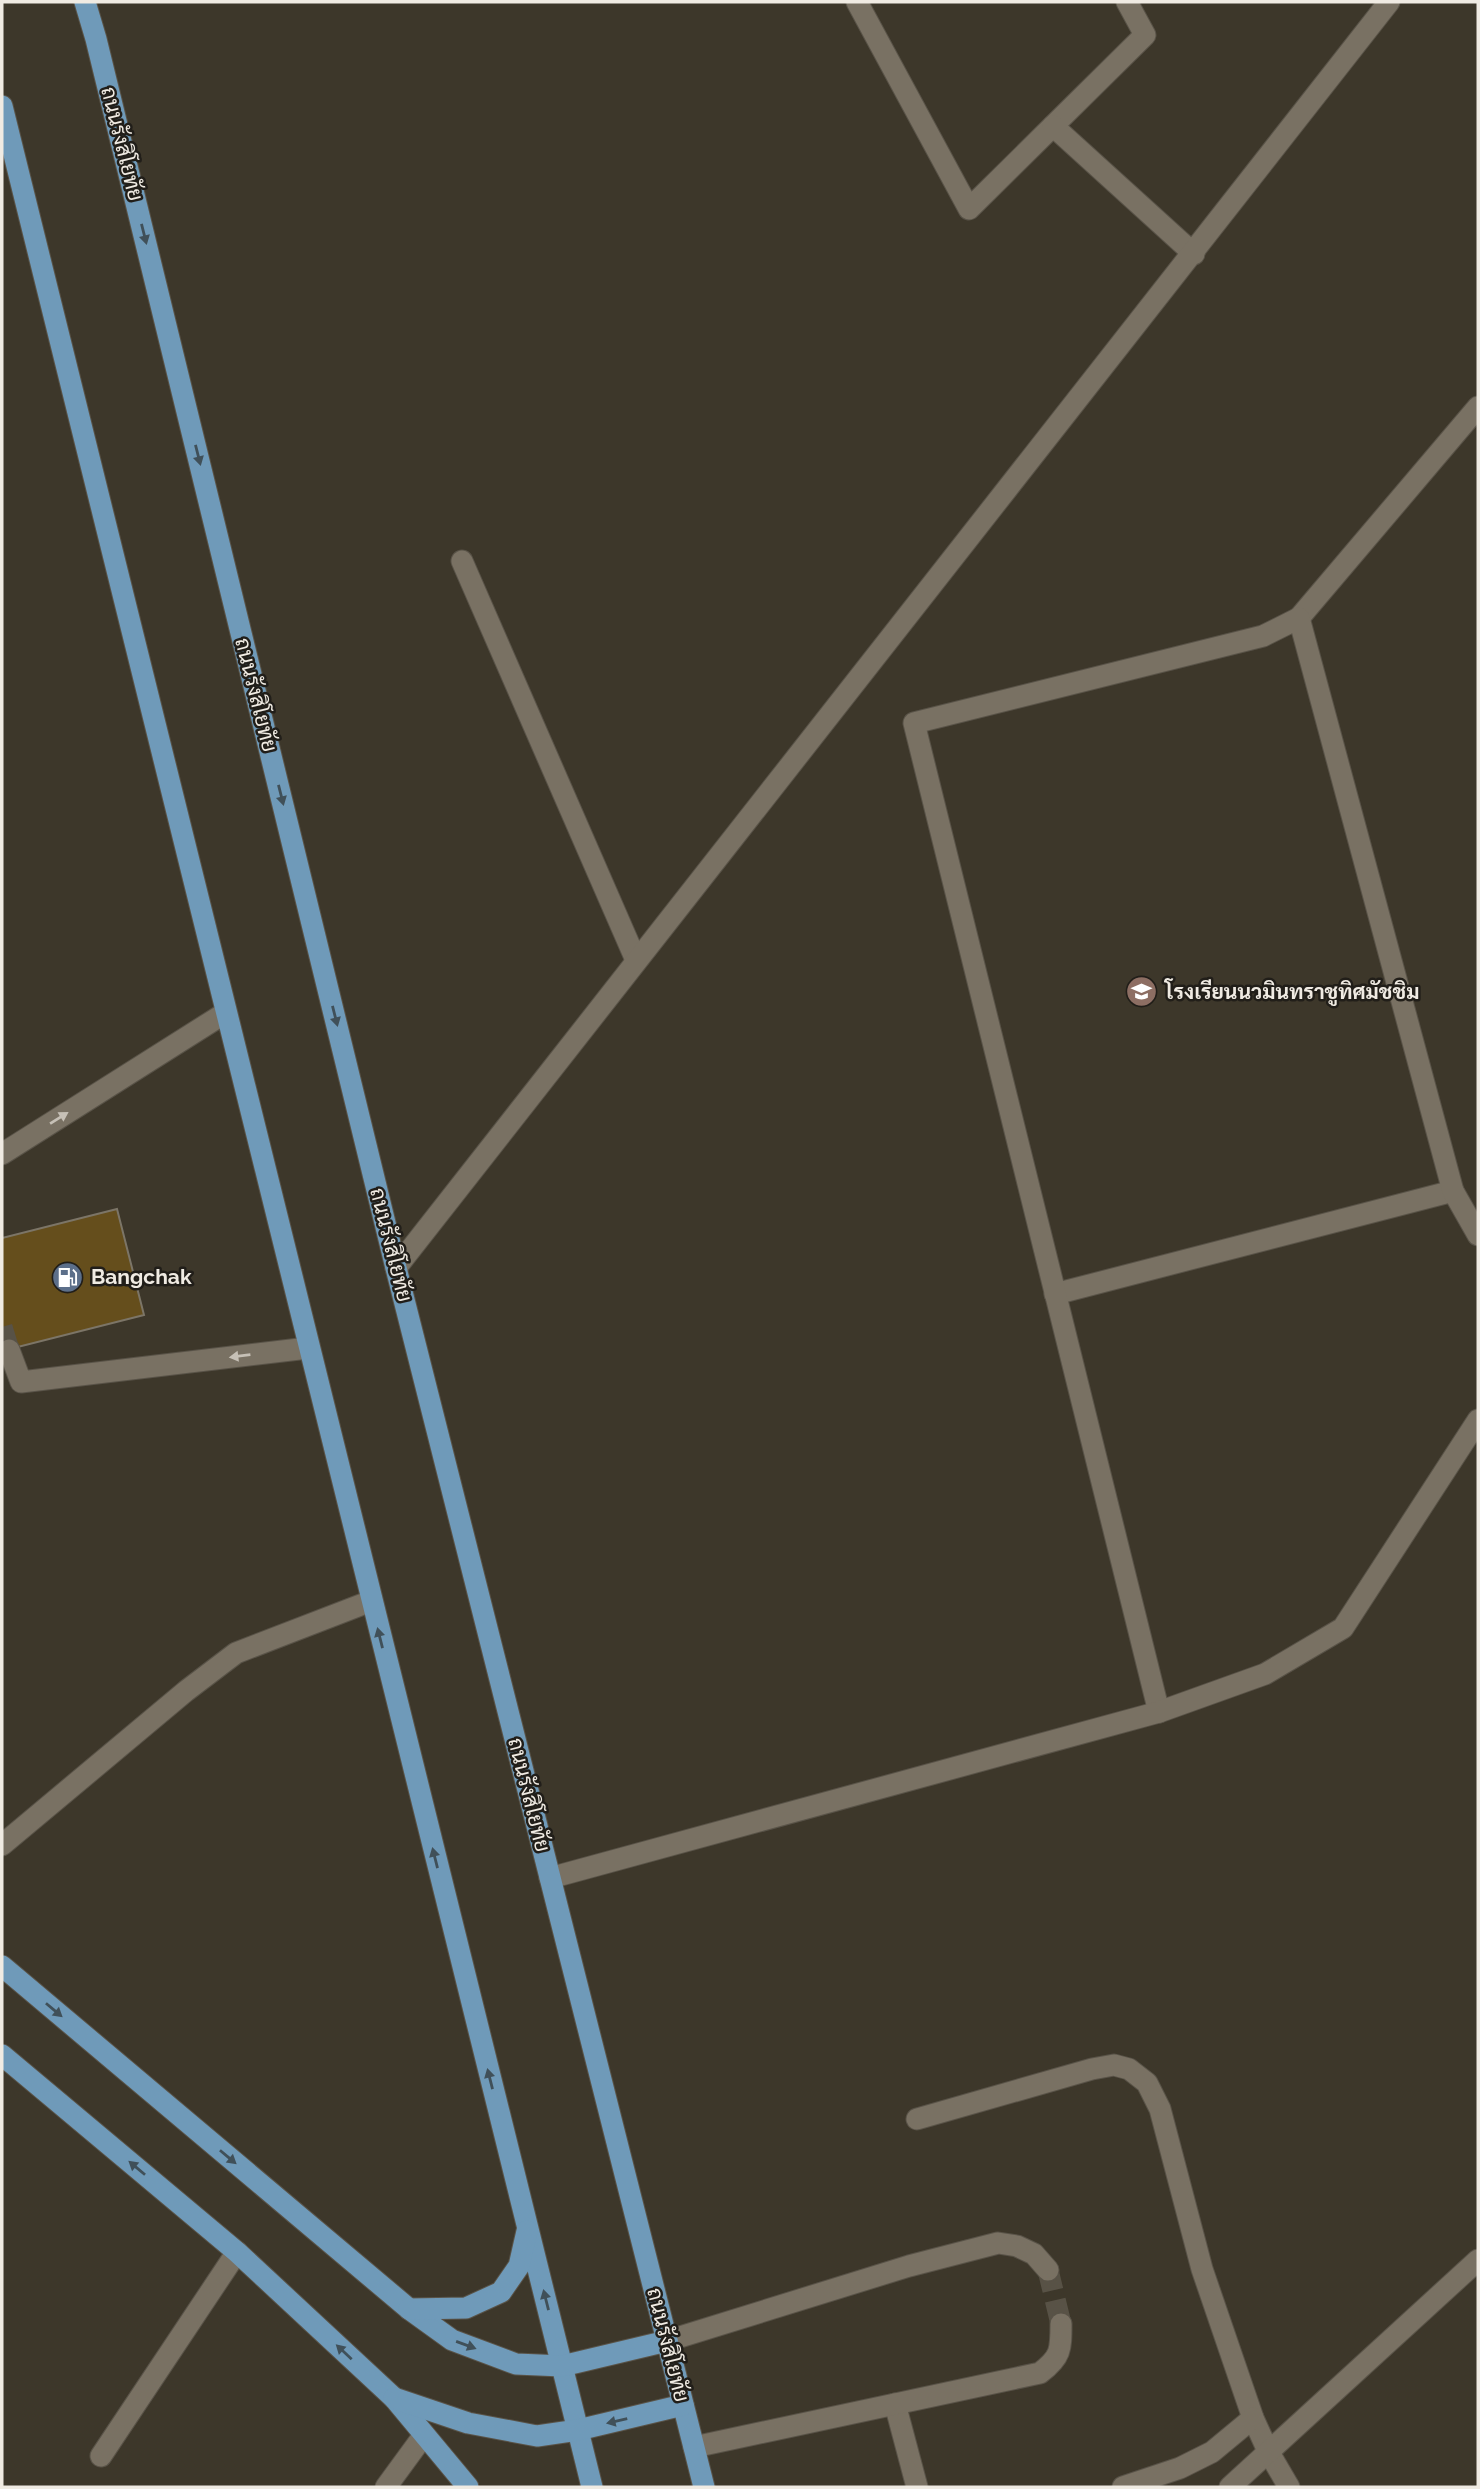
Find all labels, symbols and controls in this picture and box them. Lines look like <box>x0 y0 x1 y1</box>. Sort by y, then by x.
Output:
street label: ถนนรังสิโยทัย <box>96 84 149 203</box>
one-way arrow <box>138 223 149 245</box>
one-way arrow <box>193 444 204 466</box>
street label: ถนนรังสิโยทัย <box>230 635 283 754</box>
one-way arrow <box>276 784 287 806</box>
school or university icon: โรงเรียนนวมินทราชูทิศมัชชิม <box>1125 975 1159 1009</box>
place label: โรงเรียนนวมินทราชูทิศมัชชิม <box>1163 978 1419 1006</box>
one-way arrow <box>330 1005 341 1027</box>
one-way arrow <box>50 1111 69 1124</box>
street label: ถนนรังสิโยทัย <box>365 1185 418 1304</box>
fuel station icon: Bangchak <box>51 1260 85 1294</box>
place label: Bangchak <box>91 1264 192 1289</box>
one-way arrow <box>229 1350 251 1361</box>
one-way arrow <box>374 1626 385 1648</box>
street label: ถนนรังสิโยทัย <box>503 1735 556 1854</box>
one-way arrow <box>429 1847 440 1869</box>
one-way arrow <box>45 2002 63 2018</box>
one-way arrow <box>484 2068 495 2090</box>
one-way arrow <box>219 2149 237 2165</box>
one-way arrow <box>129 2161 147 2176</box>
street label: ถนนรังสิโยทัย <box>642 2285 695 2404</box>
one-way arrow <box>540 2288 551 2310</box>
one-way arrow <box>456 2340 477 2351</box>
one-way arrow <box>336 2344 353 2360</box>
one-way arrow <box>606 2416 628 2427</box>

